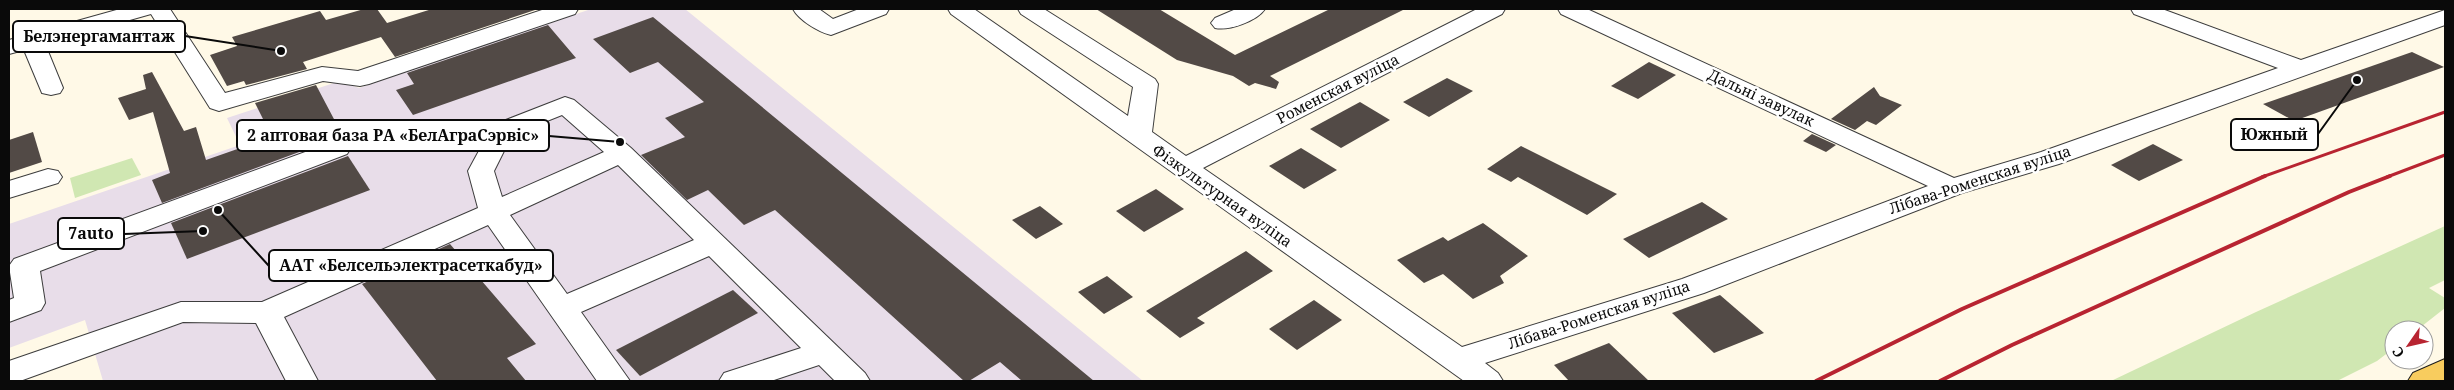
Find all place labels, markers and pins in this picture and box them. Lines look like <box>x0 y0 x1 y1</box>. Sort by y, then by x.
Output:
callout: Белэнергамантаж <box>13 21 185 52</box>
callout: Южный <box>2231 119 2318 150</box>
callout: 2 аптовая база РА «БелАграСэрвіс» <box>237 120 549 151</box>
callout: 7auto <box>58 218 124 249</box>
callout: ААТ «Белсельэлектрасеткабуд» <box>269 250 553 281</box>

